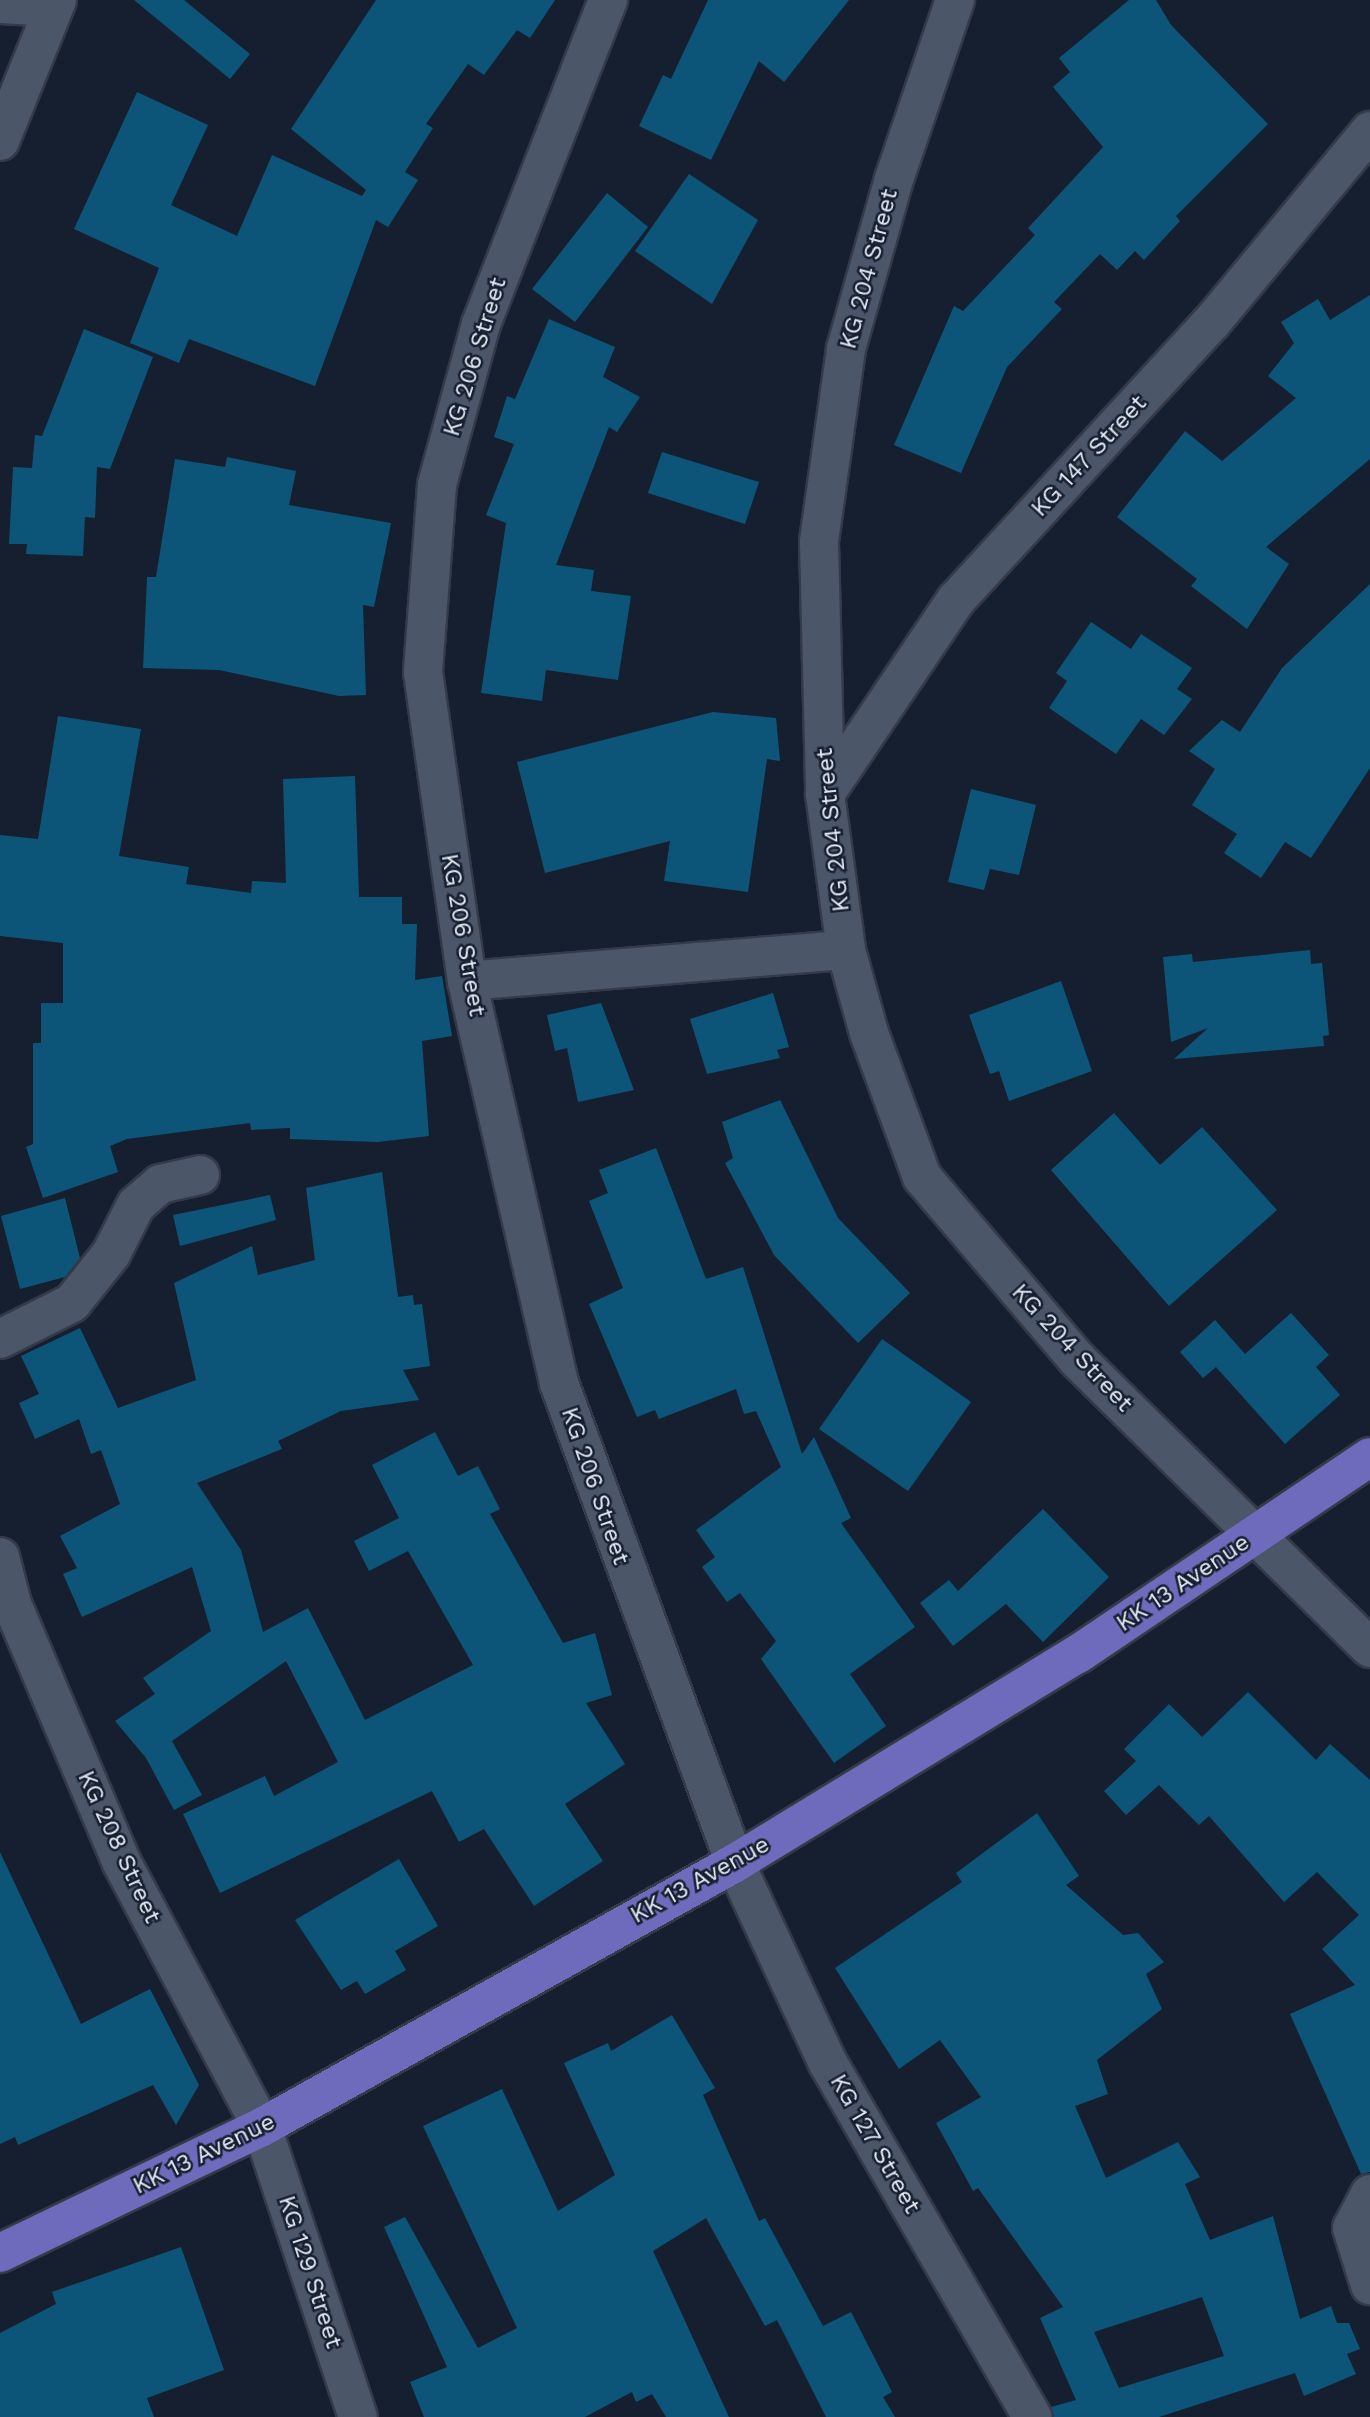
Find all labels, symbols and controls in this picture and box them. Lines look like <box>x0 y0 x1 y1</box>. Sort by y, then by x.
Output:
street label: KG 204 Street <box>834 186 904 352</box>
street label: KG 206 Street <box>437 274 513 440</box>
street label: KG 147 Street <box>1025 389 1153 523</box>
street label: KG 204 Street <box>810 747 856 913</box>
street label: KG 206 Street <box>435 851 491 1019</box>
street label: KG 204 Street <box>1005 1278 1139 1418</box>
street label: KG 206 Street <box>555 1404 635 1568</box>
street label: KK 13 Avenue <box>1110 1527 1256 1639</box>
street label: KG 208 Street <box>71 1766 167 1928</box>
street label: KK 13 Avenue <box>625 1830 775 1930</box>
street label: KG 127 Street <box>823 2069 927 2219</box>
street label: KK 13 Avenue <box>128 2107 280 2201</box>
street label: KG 129 Street <box>272 2192 348 2352</box>

